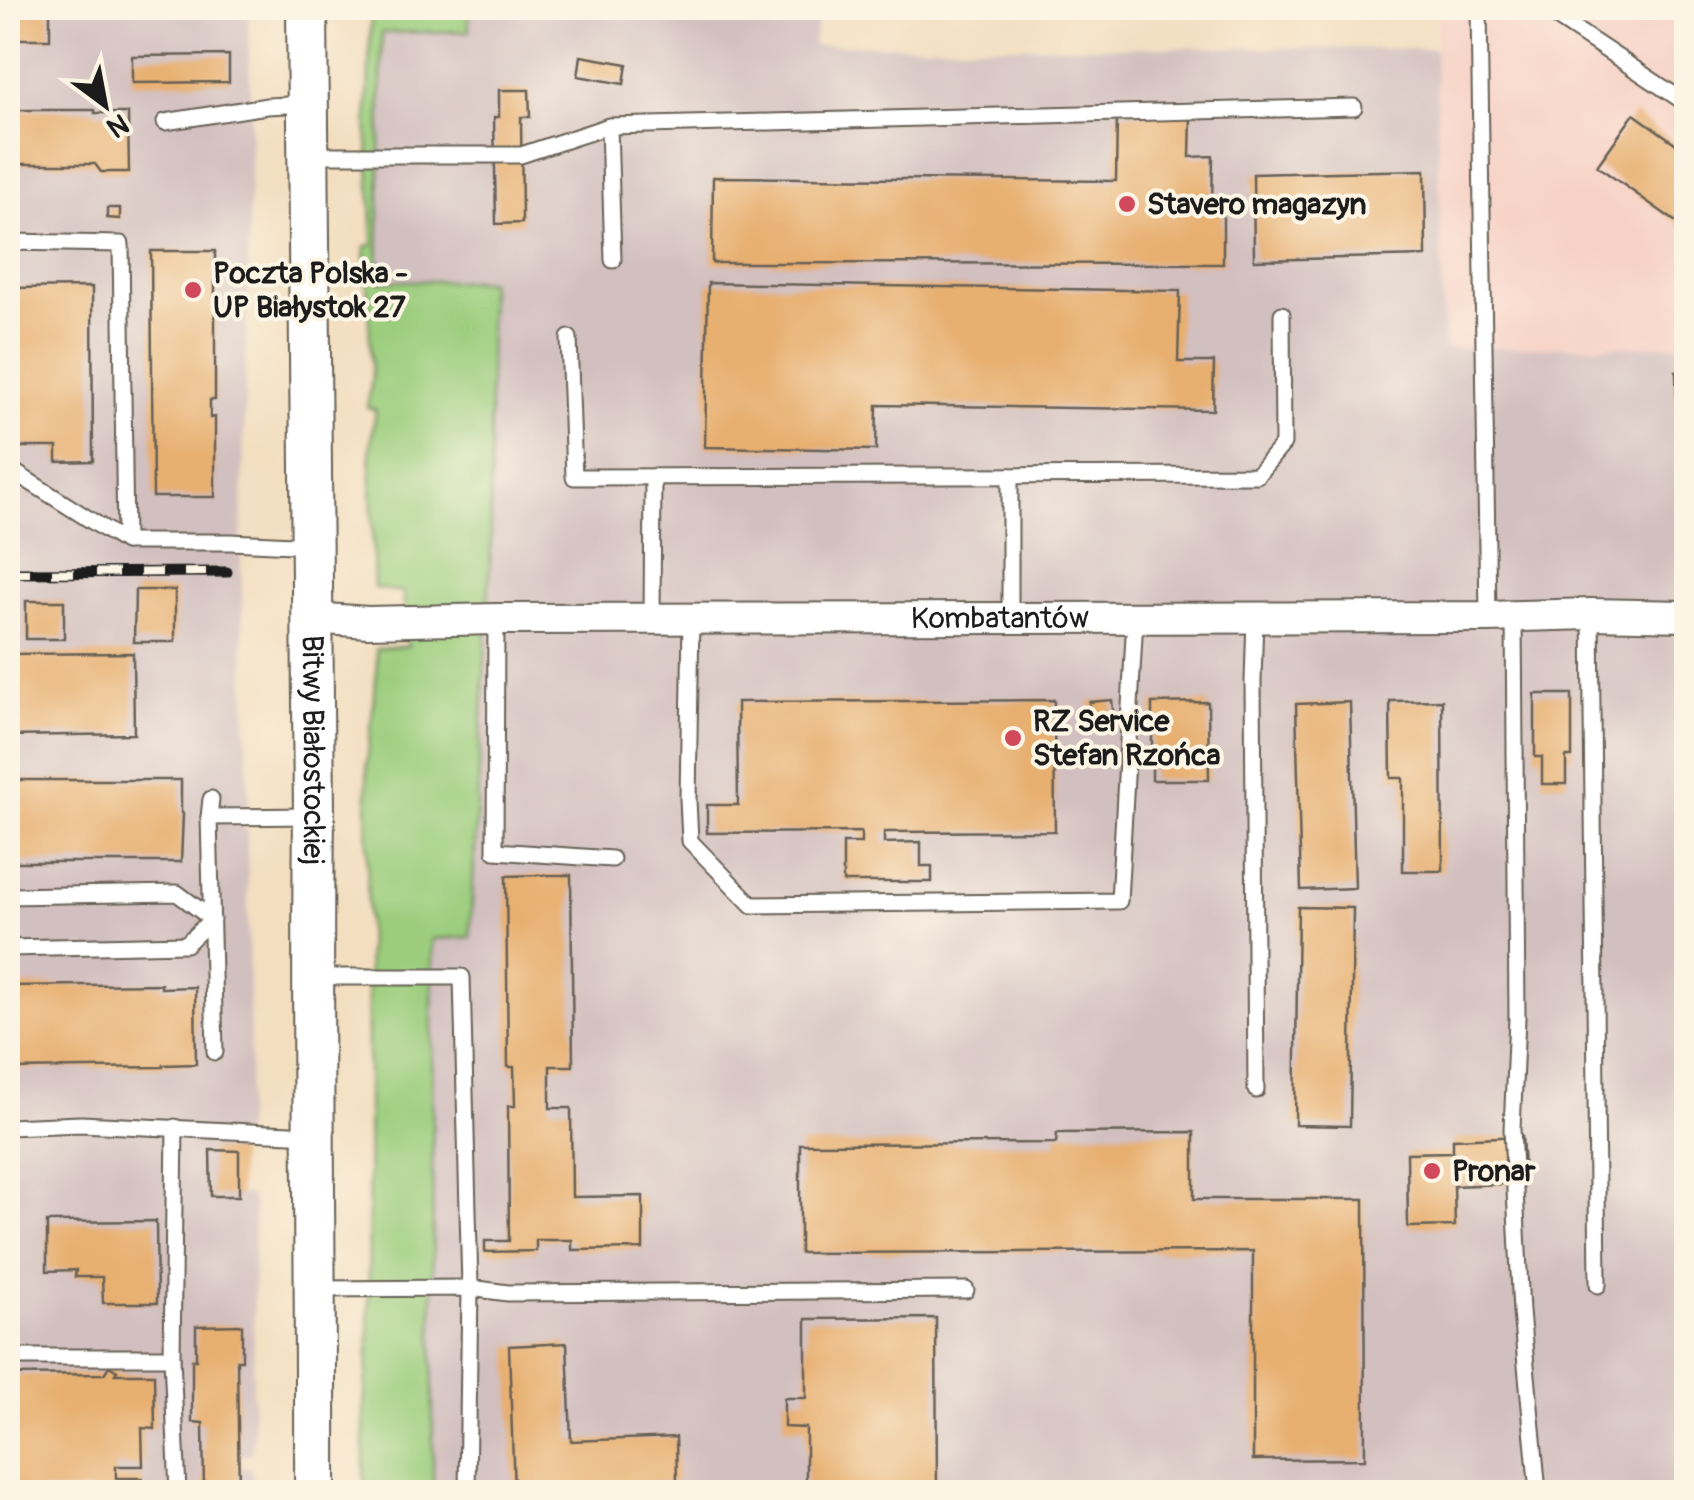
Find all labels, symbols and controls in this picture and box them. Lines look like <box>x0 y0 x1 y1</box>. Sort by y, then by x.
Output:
north arrow <box>55 55 155 155</box>
text: N <box>100 105 135 145</box>
place label: Stavero magazyn <box>1147 186 1367 223</box>
marker: Stavero magazyn <box>1116 193 1138 215</box>
place label: Poczta Polska - UP Białystok 27 <box>213 255 408 326</box>
marker: Poczta Polska - UP Białystok 27 <box>182 279 204 301</box>
street label: Kombatantów <box>911 600 1089 637</box>
street label: Bitwy Białostockiej <box>293 635 332 865</box>
place label: RZ Service Stefan Rzońca <box>1033 703 1221 774</box>
marker: RZ Service Stefan Rzońca <box>1002 727 1024 749</box>
place label: Pronar <box>1452 1153 1536 1190</box>
marker: Pronar <box>1421 1160 1443 1182</box>

